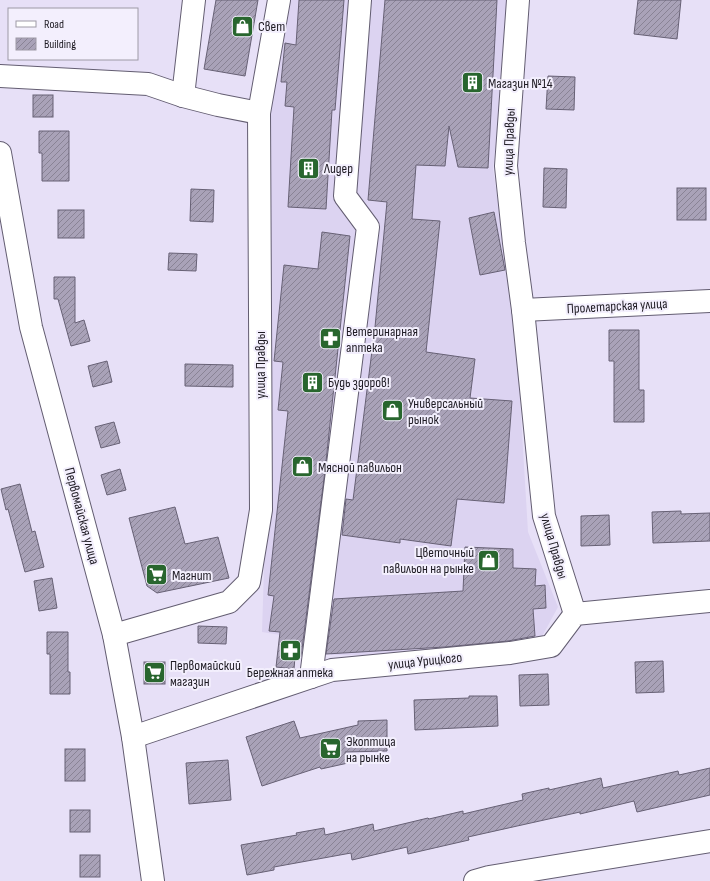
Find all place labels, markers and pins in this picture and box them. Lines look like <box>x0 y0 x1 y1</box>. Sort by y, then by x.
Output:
shop icon: Свет <box>230 13 256 39</box>
place label: Свет <box>258 18 285 35</box>
building icon: Магазин №14 <box>459 70 485 96</box>
place label: Магазин №14 <box>488 75 553 92</box>
building icon: Лидер <box>296 155 322 181</box>
place label: Лидер <box>323 160 353 177</box>
place label: Ветеринарная аптека <box>346 323 418 356</box>
pharmacy icon: Ветеринарная аптека <box>318 326 344 352</box>
building icon: Будь здоров! <box>300 369 326 395</box>
place label: Будь здоров! <box>328 374 390 391</box>
place label: Универсальный рынок <box>408 395 483 428</box>
shop icon: Универсальный рынок <box>380 398 406 424</box>
shop icon: Мясной павильон <box>290 454 316 480</box>
place label: Мясной павильон <box>318 459 402 476</box>
place label: Цветочный павильон на рынке <box>383 544 474 577</box>
shop icon: Цветочный павильон на рынке <box>476 547 502 573</box>
supermarket icon: Магнит <box>143 562 169 588</box>
place label: Магнит <box>172 567 212 584</box>
pharmacy icon: Бережная аптека <box>277 637 303 663</box>
place label: Первомайский магазин <box>170 657 241 690</box>
supermarket icon: Первомайский магазин <box>142 660 168 686</box>
place label: Бережная аптека <box>247 664 333 681</box>
place label: Экоптица на рынке <box>346 733 396 766</box>
supermarket icon: Экоптица на рынке <box>318 736 344 762</box>

